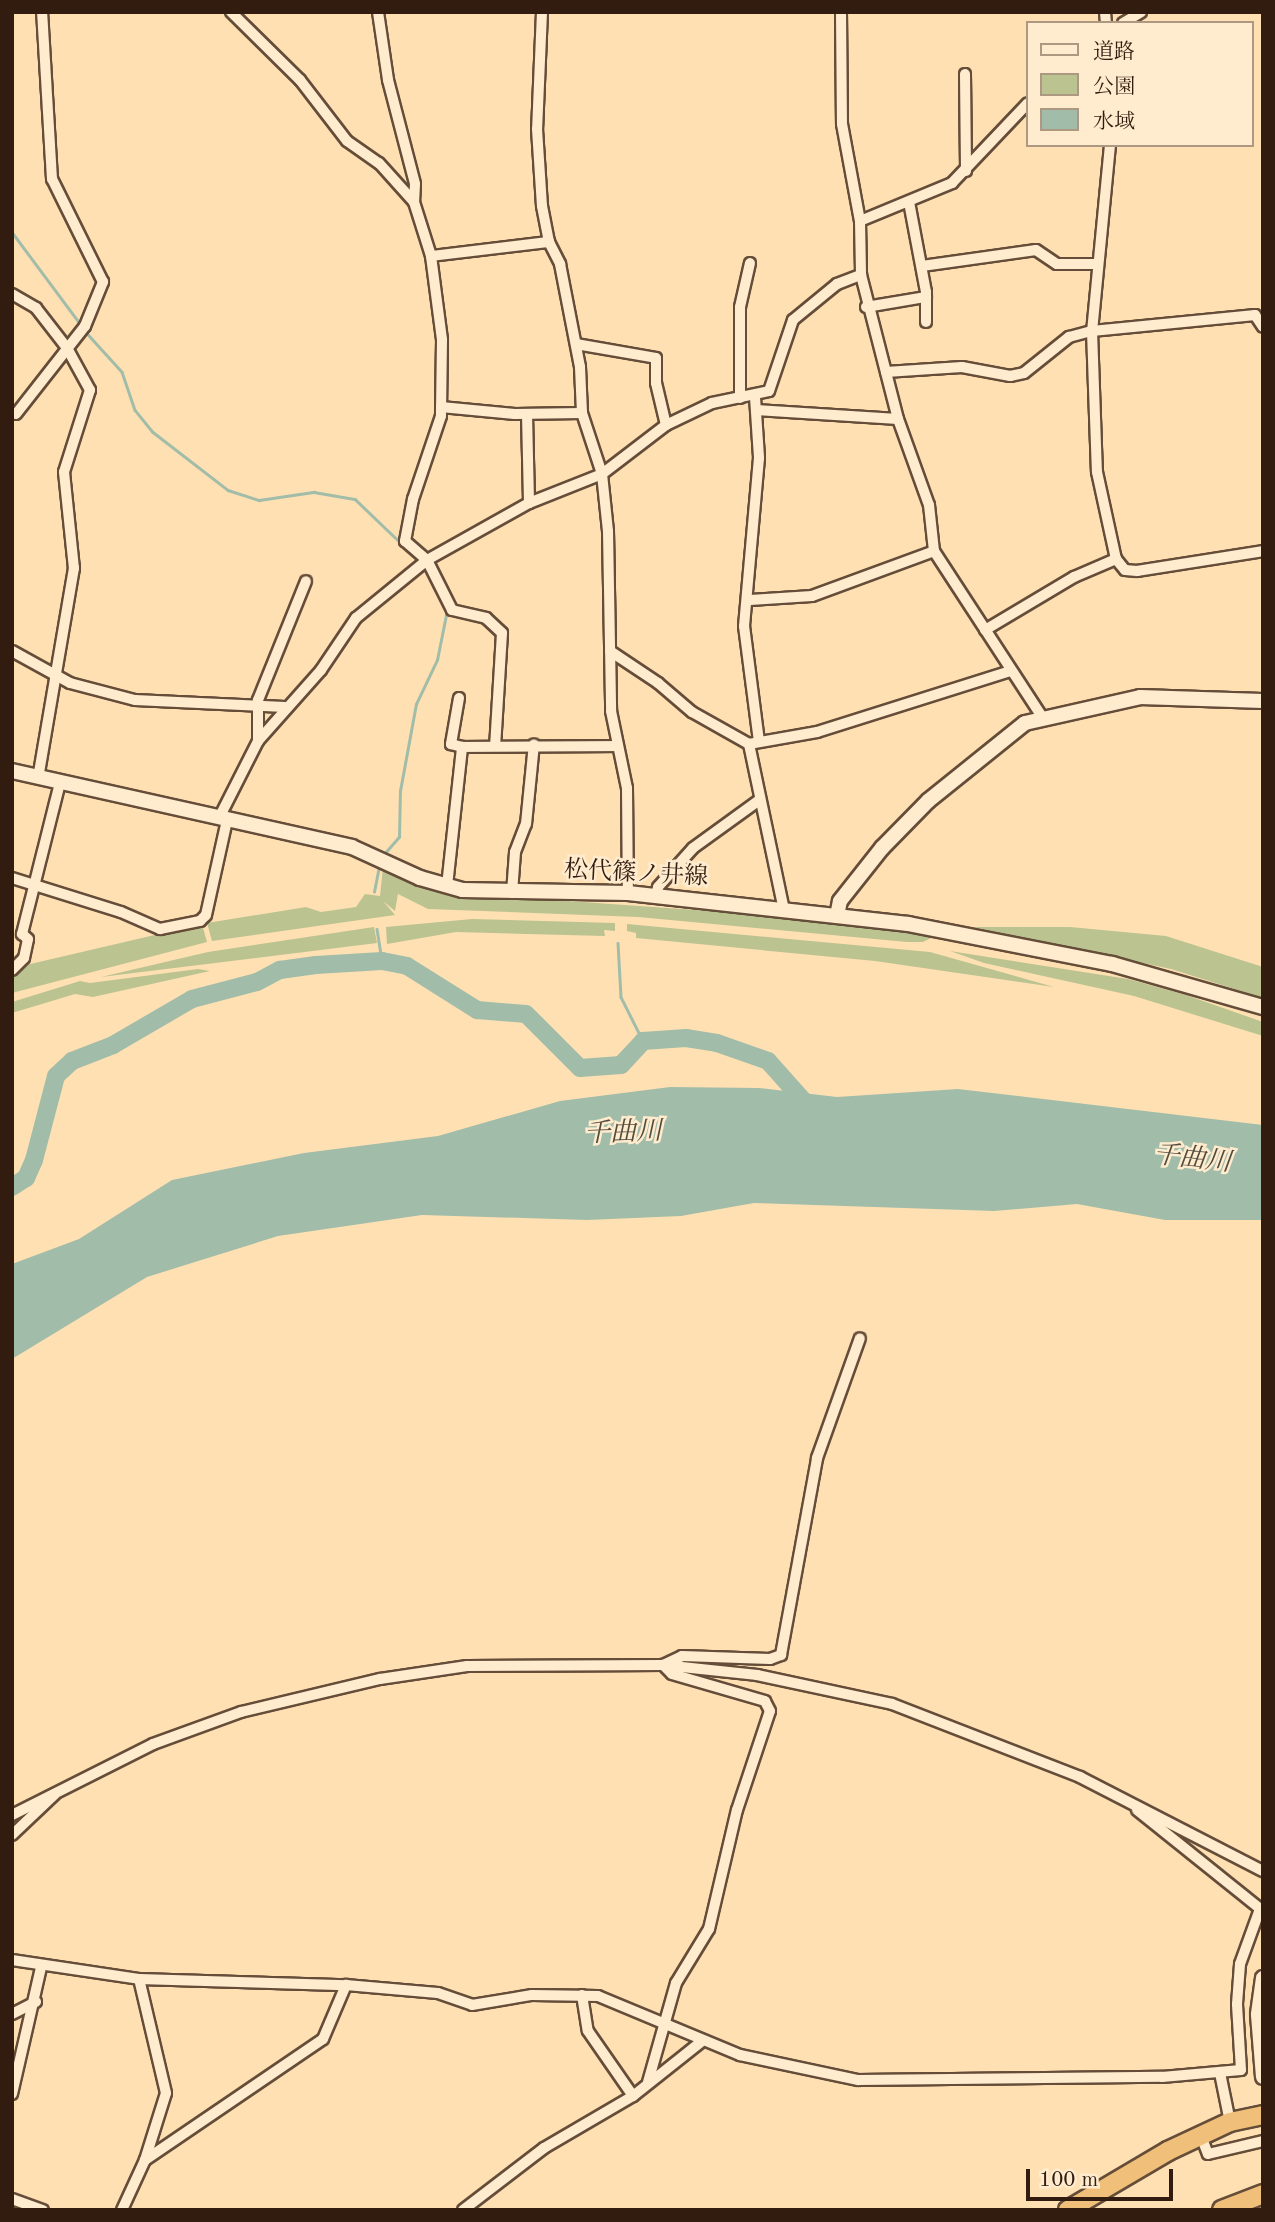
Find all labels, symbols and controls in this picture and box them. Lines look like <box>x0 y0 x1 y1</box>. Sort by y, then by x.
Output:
legend <box>1026 21 1254 147</box>
text: 道路 <box>1093 42 1135 63</box>
text: 公園 <box>1093 77 1135 98</box>
text: 水域 <box>1093 112 1135 133</box>
street label: 松代篠ノ井線 <box>563 857 709 893</box>
water label: 千曲川 <box>583 1117 663 1151</box>
water label: 千曲川 <box>1152 1140 1232 1180</box>
scale bar <box>1030 2156 1177 2200</box>
text: 100 m <box>1039 2170 1098 2191</box>

